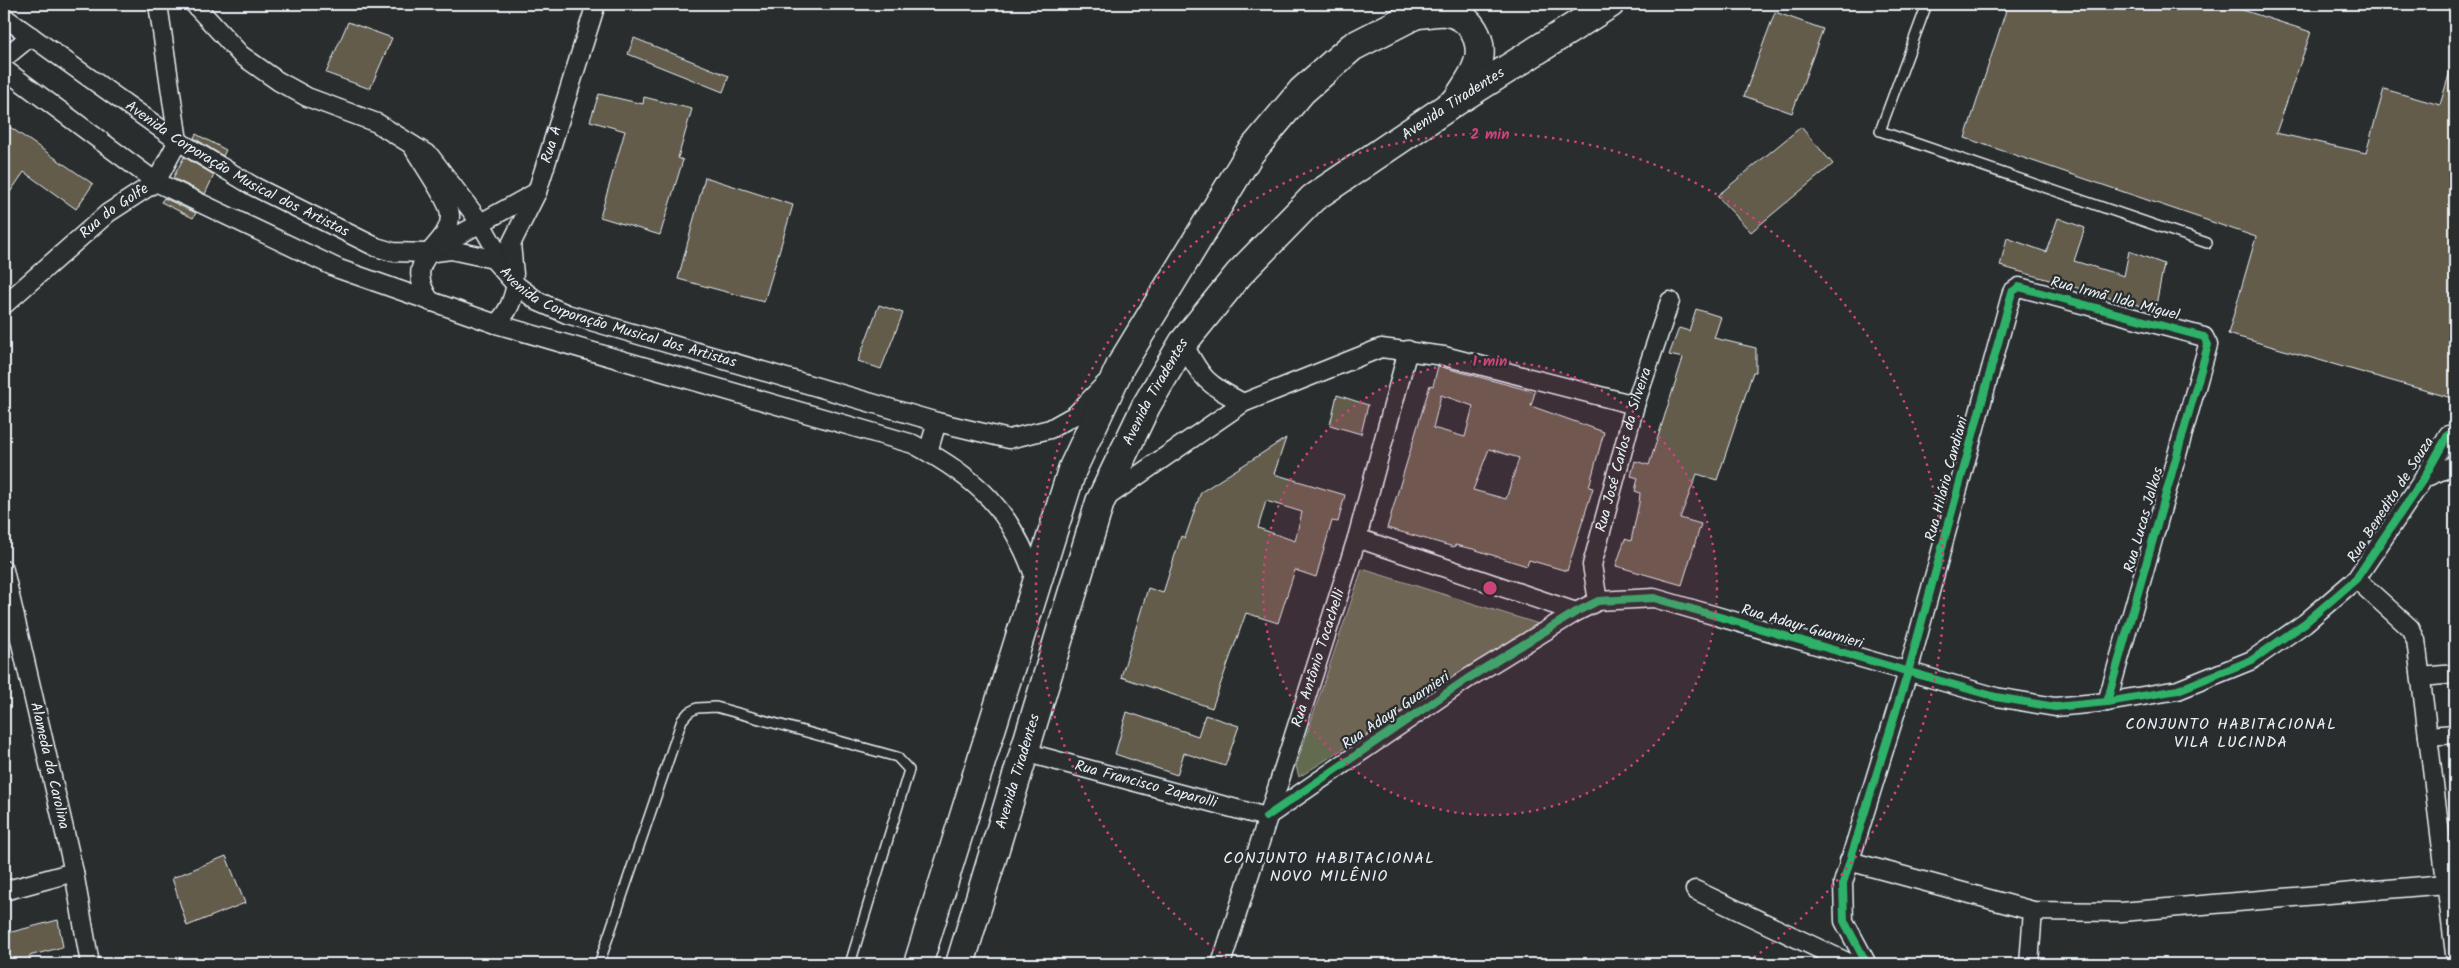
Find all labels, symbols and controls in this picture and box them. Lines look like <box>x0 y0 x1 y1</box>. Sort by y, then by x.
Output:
street label: Avenida Tiradentes <box>1397 61 1510 147</box>
street label: Avenida Corporação Musical dos Artistas <box>120 95 354 244</box>
street label: Rua A <box>535 123 569 166</box>
text: 2 min <box>1470 123 1510 147</box>
street label: Rua do Golfe <box>74 177 154 245</box>
street label: Avenida Corporação Musical dos Artistas <box>493 261 740 375</box>
street label: Rua Irmã Ilda Miguel <box>2048 270 2183 328</box>
street label: Avenida Tiradentes <box>1117 332 1195 450</box>
text: 1 min <box>1473 350 1507 374</box>
street label: Rua José Carlos da Silveira <box>1589 364 1659 535</box>
street label: Rua Hilário Candiani <box>1919 412 1976 544</box>
street label: Rua Benedito de Souza <box>2341 432 2441 568</box>
street label: Rua Lucas Jalkos <box>2118 464 2171 575</box>
centre of rings <box>1481 579 1499 597</box>
street label: Rua Antônio Tocachelli <box>1285 585 1352 731</box>
street label: Rua Adayr Guarnieri <box>1738 598 1867 656</box>
street label: Rua Adayr Guarnieri <box>1337 665 1456 756</box>
street label: Alameda da Carolina <box>23 700 76 832</box>
street label: Avenida Tiradentes <box>990 711 1047 832</box>
district label: CONJUNTO HABITACIONAL VILA LUCINDA <box>2125 712 2337 755</box>
street label: Rua Francisco Zaparolli <box>1072 754 1221 816</box>
district label: CONJUNTO HABITACIONAL NOVO MILÊNIO <box>1223 846 1435 889</box>

